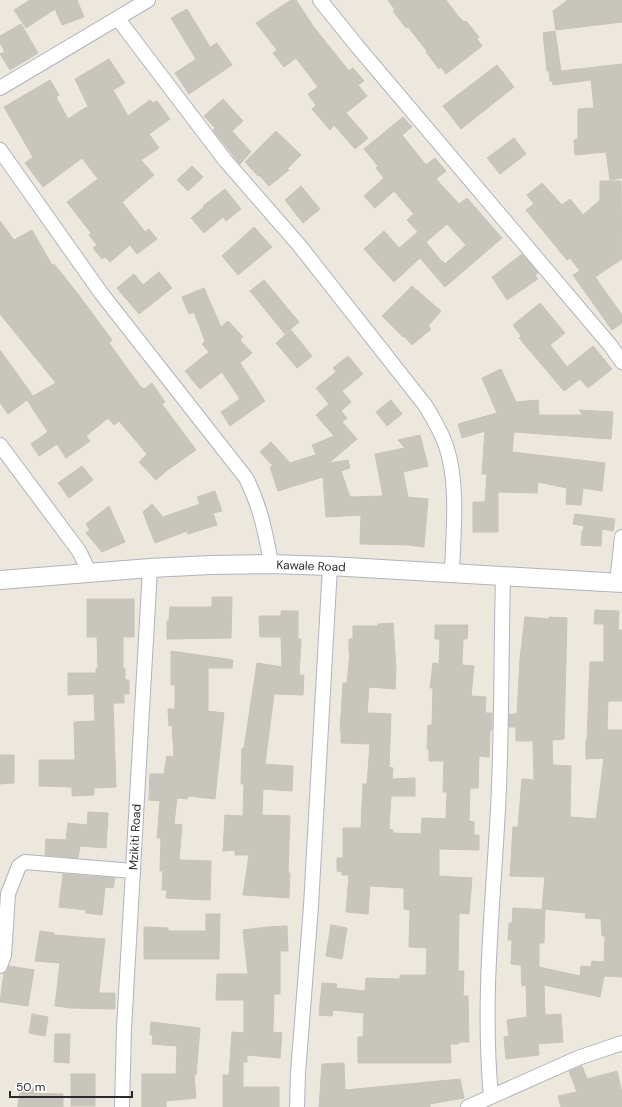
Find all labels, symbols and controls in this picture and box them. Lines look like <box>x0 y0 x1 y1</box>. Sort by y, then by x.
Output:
street label: Kawale Road <box>276 557 346 575</box>
street label: Mzikiti Road <box>125 804 145 870</box>
scale bar <box>10 1073 132 1099</box>
text: 50 m <box>16 1079 45 1095</box>

